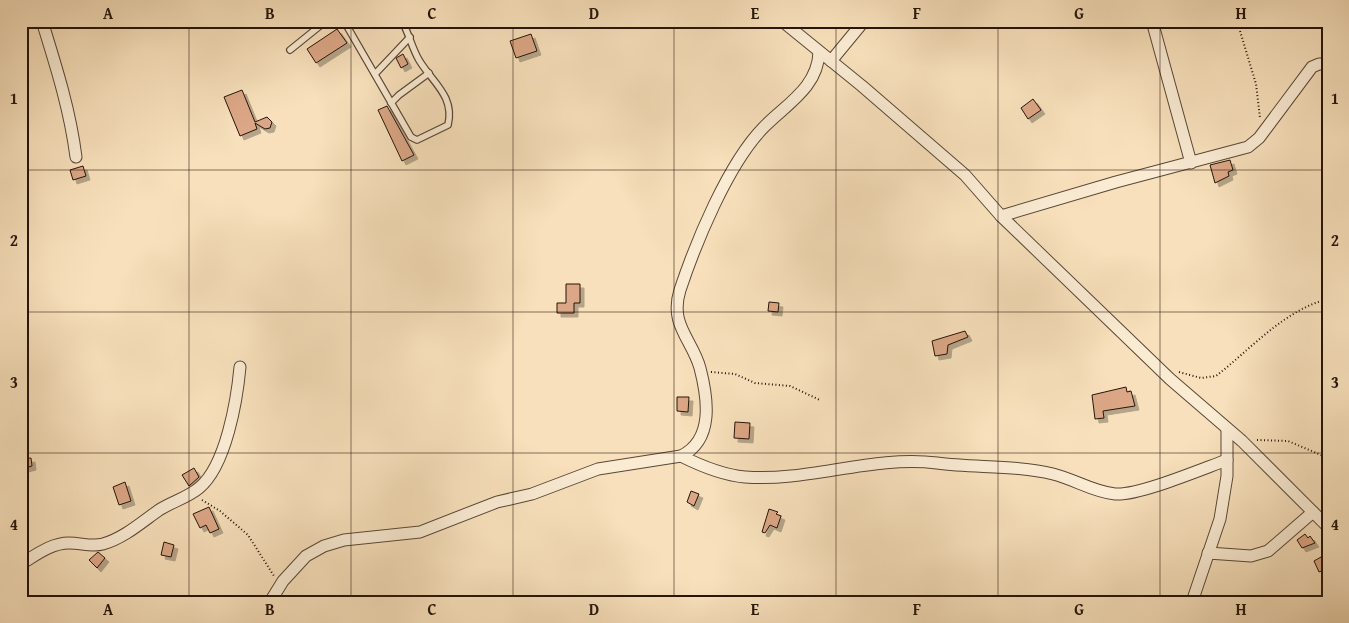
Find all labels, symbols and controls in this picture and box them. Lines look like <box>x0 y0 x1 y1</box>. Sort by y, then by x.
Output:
text: A <box>103 1 114 25</box>
text: B <box>265 1 275 25</box>
text: C <box>427 1 437 25</box>
text: D <box>589 1 599 25</box>
text: E <box>751 1 760 25</box>
text: F <box>913 1 921 25</box>
text: G <box>1074 1 1084 25</box>
text: H <box>1235 1 1247 25</box>
text: 1 <box>10 86 18 110</box>
text: 1 <box>1331 86 1339 110</box>
text: 2 <box>10 228 18 252</box>
text: 2 <box>1331 228 1339 252</box>
text: 3 <box>10 370 18 394</box>
text: 3 <box>1331 370 1339 394</box>
text: 4 <box>10 512 18 536</box>
text: 4 <box>1331 512 1339 536</box>
text: A <box>103 597 114 621</box>
text: B <box>265 597 275 621</box>
text: C <box>427 597 437 621</box>
text: D <box>589 597 599 621</box>
text: E <box>751 597 760 621</box>
text: F <box>913 597 921 621</box>
text: G <box>1074 597 1084 621</box>
text: H <box>1235 597 1247 621</box>

